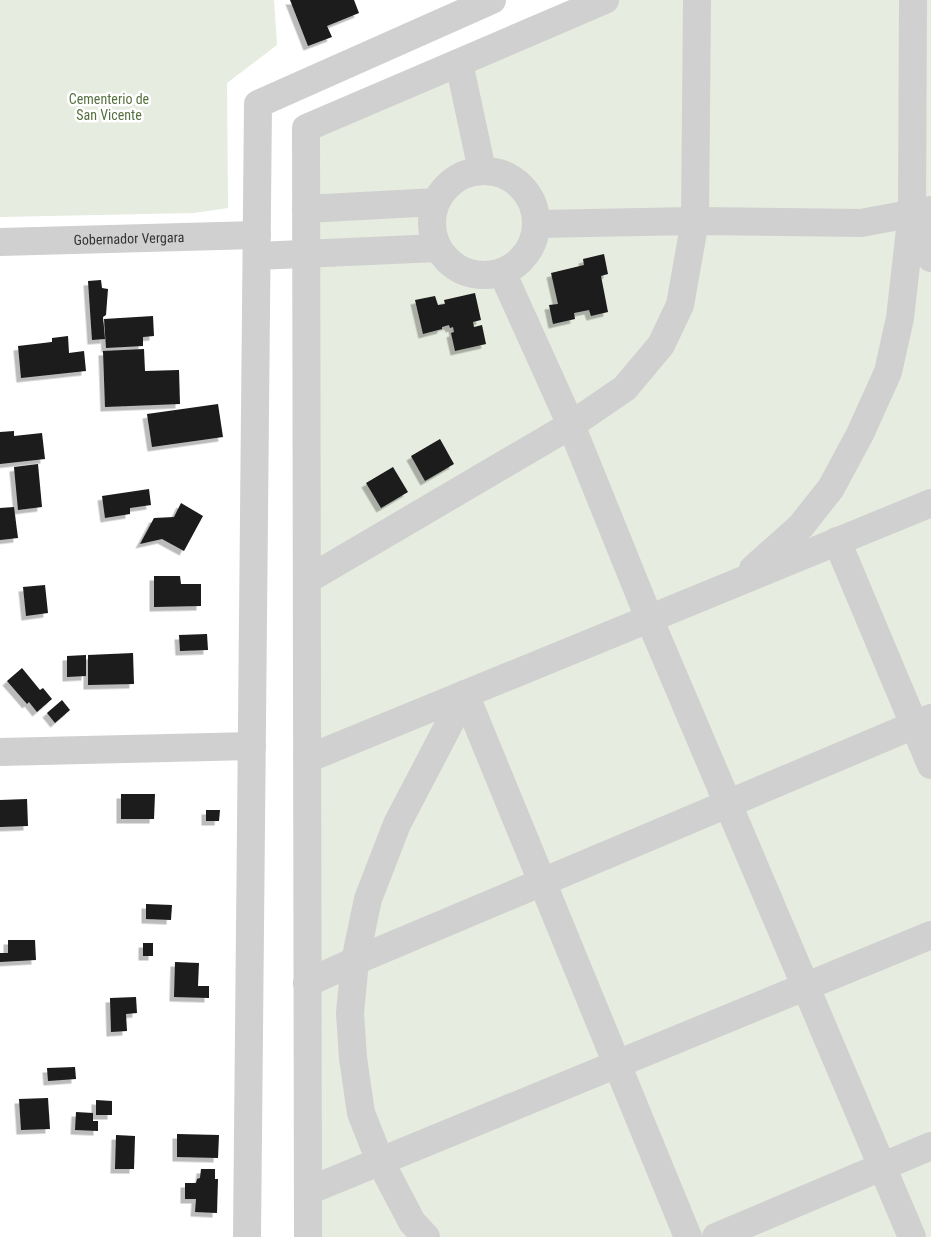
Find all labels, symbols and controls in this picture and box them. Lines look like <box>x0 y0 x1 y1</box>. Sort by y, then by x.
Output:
park label: Cementerio de San Vicente <box>69 91 150 123</box>
street label: Gobernador Vergara <box>73 229 184 248</box>

